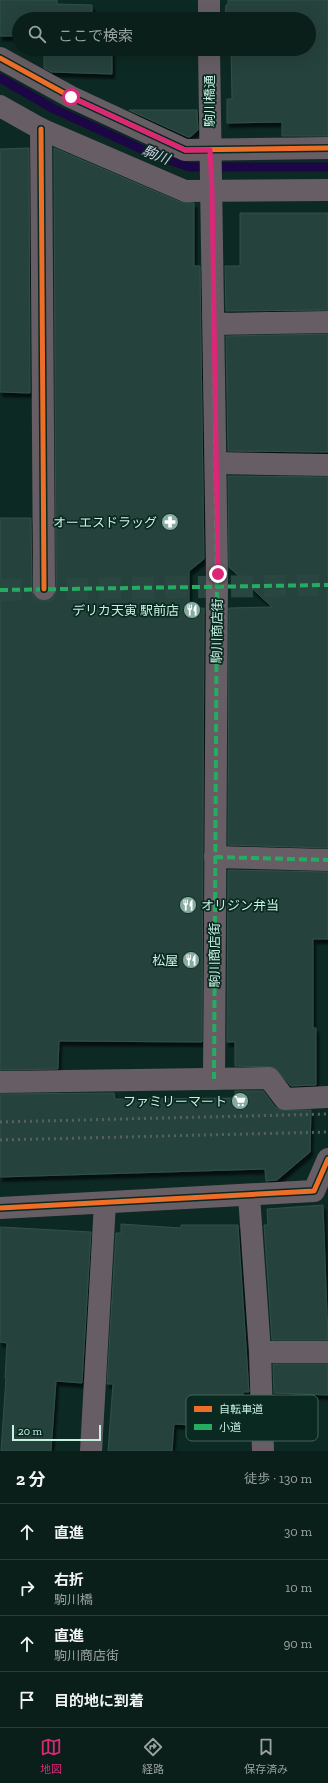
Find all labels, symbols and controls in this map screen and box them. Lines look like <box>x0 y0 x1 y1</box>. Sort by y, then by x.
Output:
search box <box>12 12 316 56</box>
icon: search <box>26 23 48 45</box>
text: ここで検索 <box>58 27 133 45</box>
street label: 駒川橋通 <box>202 75 217 127</box>
route start <box>62 88 80 106</box>
water label: 駒川 <box>140 142 174 169</box>
pharmacy icon: オーエスドラッグ <box>160 512 180 532</box>
place label: オーエスドラッグ <box>53 515 157 530</box>
route end <box>209 565 227 583</box>
street label: 駒川商店街 <box>209 598 225 664</box>
restaurant icon: デリカ天寅 駅前店 <box>182 600 202 620</box>
place label: デリカ天寅 駅前店 <box>72 603 179 618</box>
restaurant icon: オリジン弁当 <box>178 895 198 915</box>
place label: オリジン弁当 <box>201 898 279 913</box>
street label: 駒川商店街 <box>207 922 222 988</box>
restaurant icon: 松屋 <box>181 950 201 970</box>
place label: 松屋 <box>152 953 178 968</box>
supermarket icon: ファミリーマート <box>230 1091 250 1111</box>
place label: ファミリーマート <box>123 1094 227 1109</box>
legend <box>186 1395 318 1441</box>
text: 自転車道 <box>219 1403 263 1416</box>
text: 小道 <box>219 1421 241 1434</box>
scale bar <box>12 1423 101 1442</box>
text: 20 m <box>18 1425 42 1438</box>
text: 2 分 <box>16 1469 45 1489</box>
text: 徒歩 · 130 m <box>244 1471 312 1486</box>
icon: ahead <box>16 1521 38 1543</box>
text: 直進 <box>54 1524 84 1542</box>
text: 30 m <box>284 1524 312 1539</box>
text: 右折 <box>54 1571 84 1589</box>
icon: right <box>16 1577 38 1599</box>
text: 10 m <box>285 1580 312 1595</box>
text: 駒川橋 <box>54 1592 93 1607</box>
text: 直進 <box>54 1627 84 1645</box>
icon: ahead <box>16 1633 38 1655</box>
text: 90 m <box>283 1636 312 1651</box>
text: 駒川商店街 <box>54 1648 119 1663</box>
icon: arrive <box>16 1689 38 1711</box>
text: 目的地に到着 <box>54 1692 144 1710</box>
tab: 地図 <box>40 1736 62 1776</box>
tab: 経路 <box>142 1736 164 1776</box>
tab: 保存済み <box>244 1736 288 1776</box>

